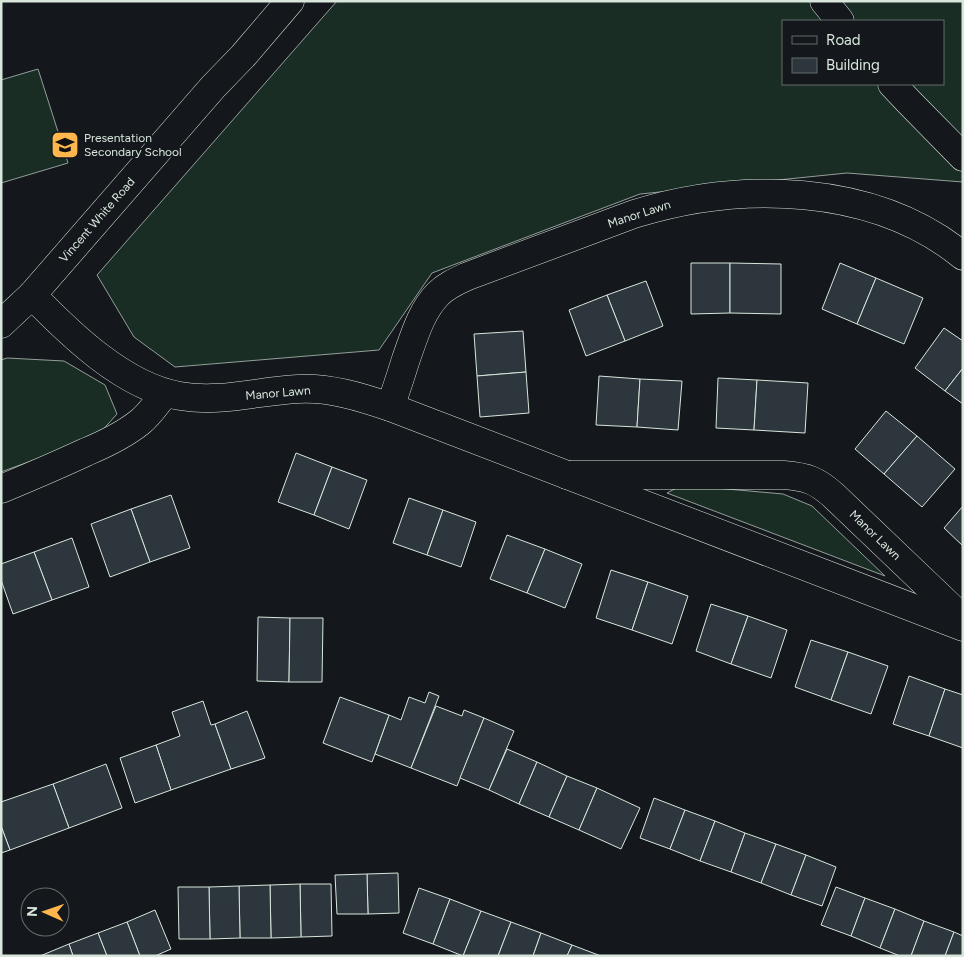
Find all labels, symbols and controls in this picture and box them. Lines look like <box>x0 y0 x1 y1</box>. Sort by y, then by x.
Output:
legend <box>782 20 944 85</box>
text: Road <box>826 31 861 49</box>
text: Building <box>826 56 880 74</box>
school or university icon: Presentation Secondary School <box>50 130 80 160</box>
place label: Presentation Secondary School <box>84 131 182 159</box>
street label: Vincent White Road <box>56 175 138 265</box>
street label: Manor Lawn <box>606 197 673 231</box>
street label: Manor Lawn <box>245 383 311 403</box>
street label: Manor Lawn <box>847 507 904 563</box>
north arrow <box>20 887 70 937</box>
text: N <box>24 906 41 917</box>

